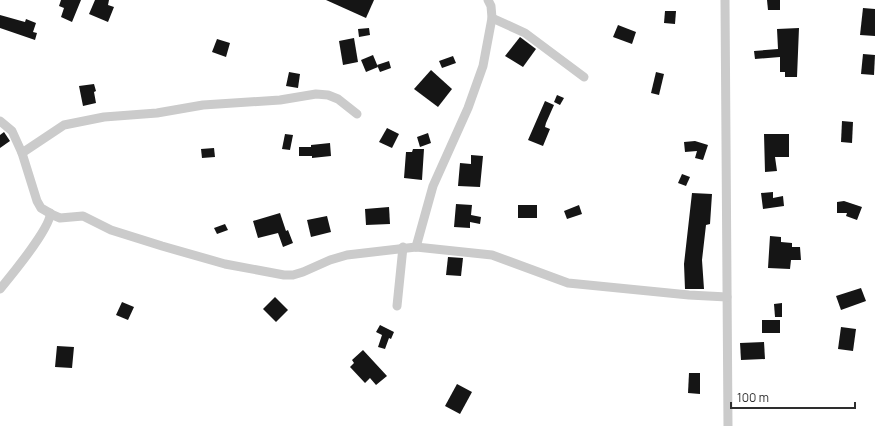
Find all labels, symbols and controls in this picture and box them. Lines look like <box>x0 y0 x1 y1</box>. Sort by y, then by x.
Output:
scale bar <box>731 384 855 410</box>
text: 100 m <box>737 389 769 406</box>

